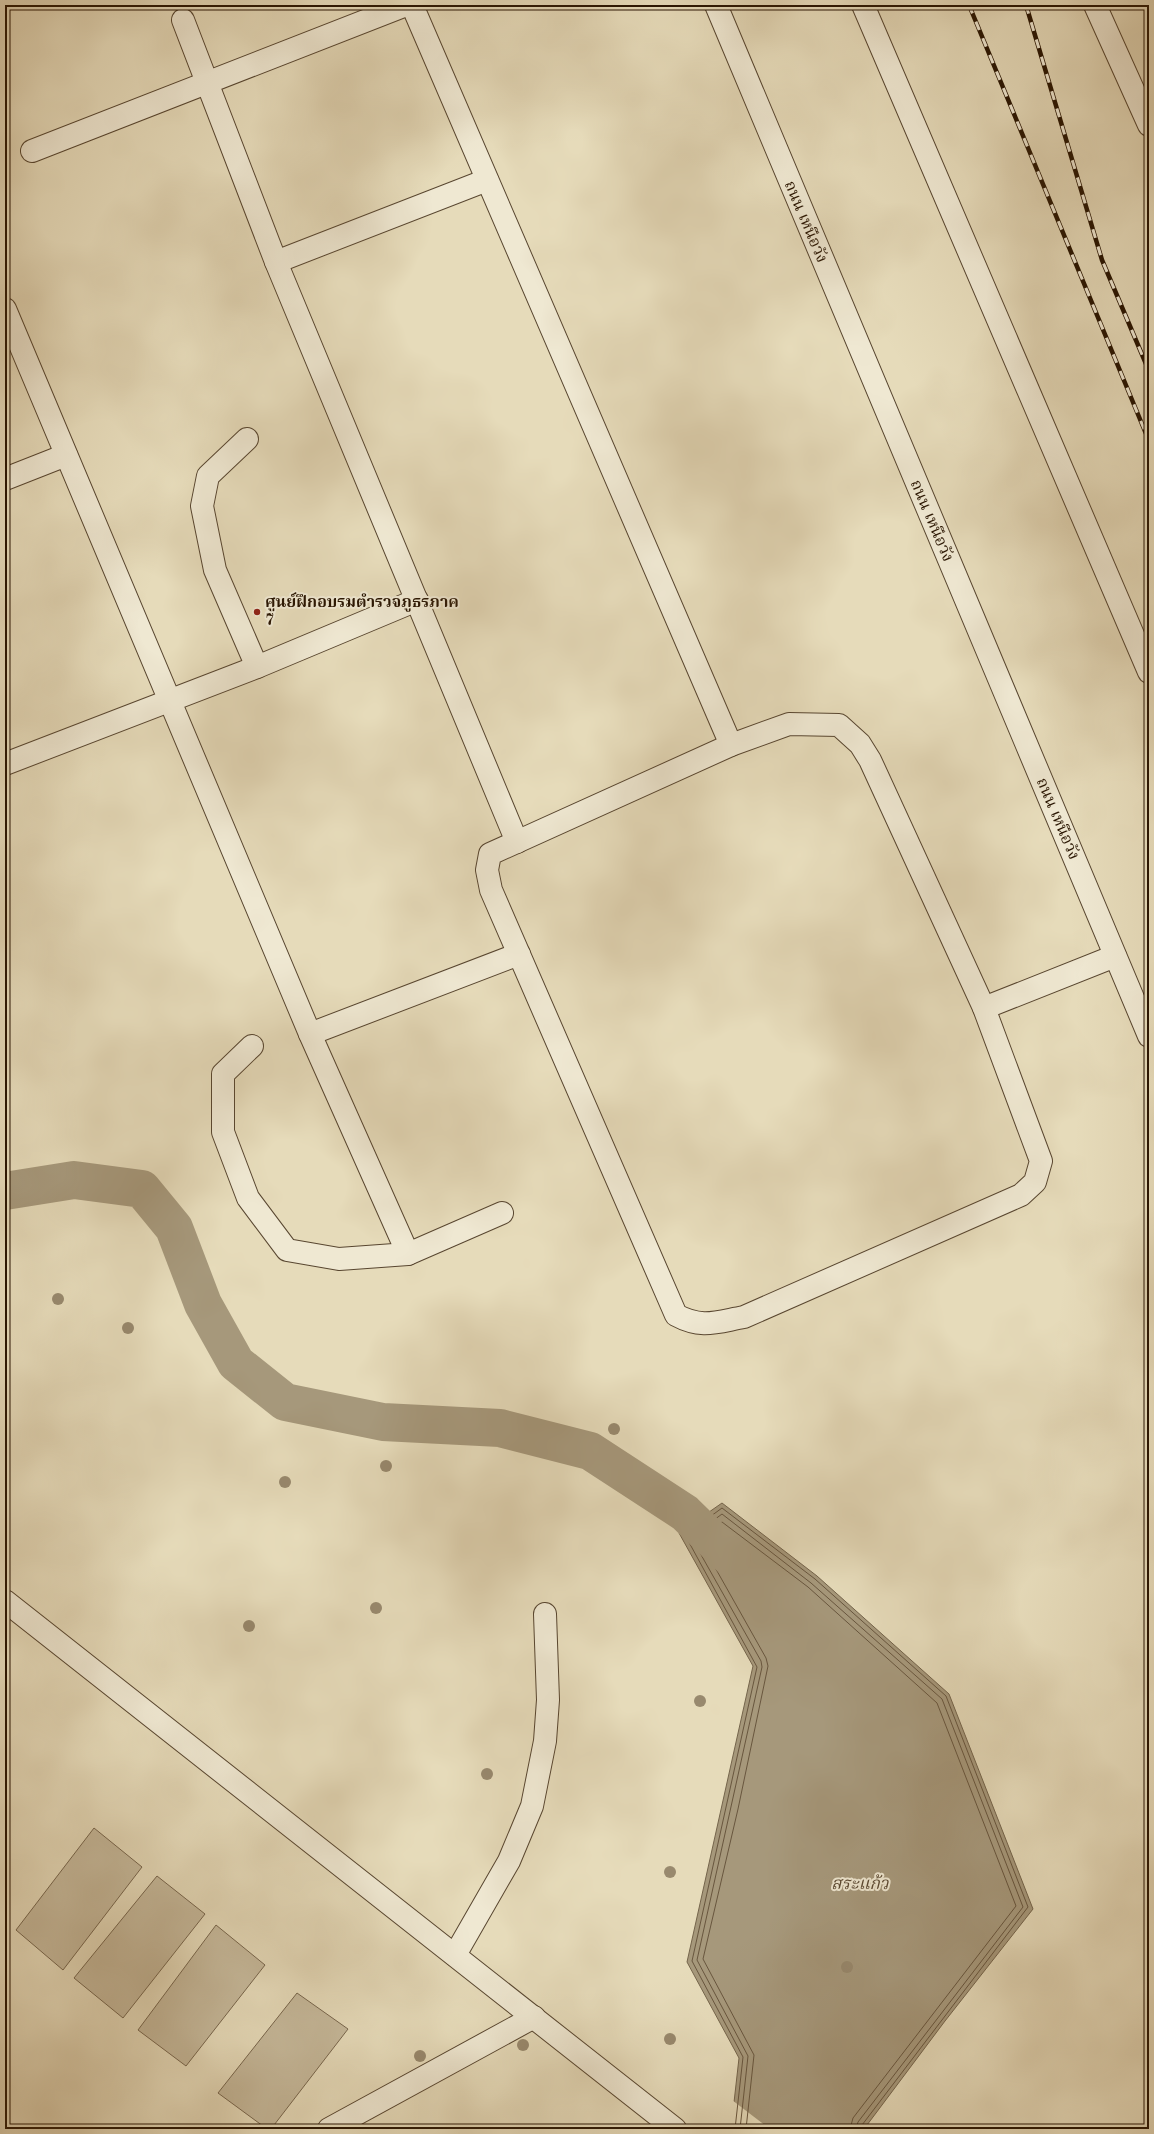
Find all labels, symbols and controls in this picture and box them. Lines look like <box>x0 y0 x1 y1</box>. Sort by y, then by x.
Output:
street label: ถนน เหนือวัง <box>781 178 831 265</box>
street label: ถนน เหนือวัง <box>907 477 957 564</box>
place label: ศูนย์ฝึกอบรมตำรวจภูธรภาค 7 <box>265 592 459 629</box>
marker: ศูนย์ฝึกอบรมตำรวจภูธรภาค 7 <box>252 607 262 617</box>
street label: ถนน เหนือวัง <box>1033 775 1083 862</box>
water label: สระแก้ว <box>831 1874 890 1893</box>

